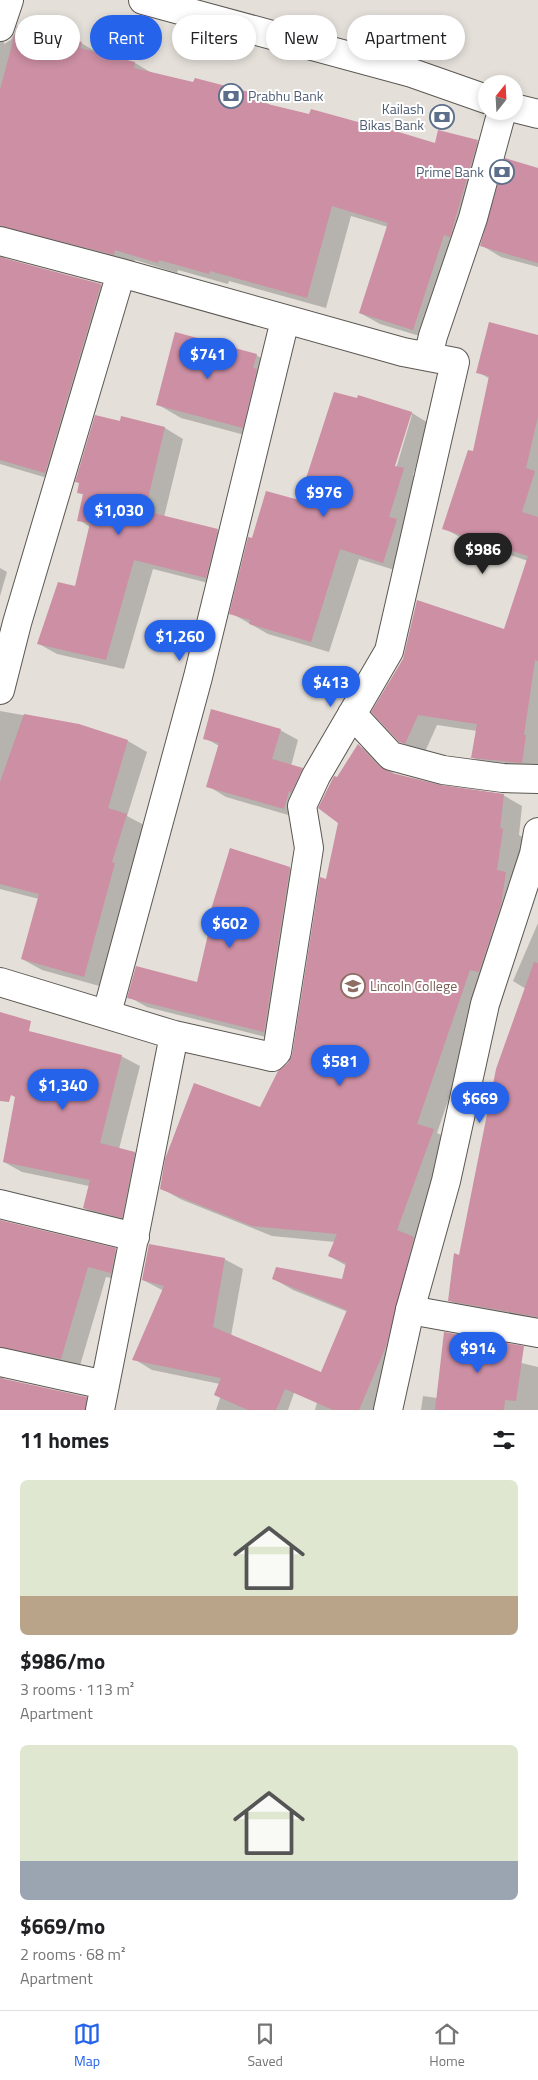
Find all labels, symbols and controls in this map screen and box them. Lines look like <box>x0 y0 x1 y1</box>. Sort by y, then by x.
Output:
chip: Buy <box>15 15 80 60</box>
chip: Rent <box>90 15 162 60</box>
chip: Filters <box>172 15 256 60</box>
chip: New <box>266 15 337 60</box>
chip: Apartment <box>347 15 465 60</box>
north arrow <box>478 75 522 120</box>
map controls <box>478 75 523 120</box>
bank icon: Prabhu Bank <box>218 83 244 109</box>
place label: Prabhu Bank <box>248 85 324 106</box>
place label: Kailash Bikas Bank <box>359 98 424 135</box>
bank icon: Kailash Bikas Bank <box>429 104 455 130</box>
bank icon: Prime Bank <box>489 159 515 185</box>
place label: Prime Bank <box>416 161 484 182</box>
pin: $741 <box>178 338 238 380</box>
text: $741 <box>190 342 226 366</box>
pin: $976 <box>294 476 354 518</box>
text: $976 <box>306 480 342 504</box>
pin: $1,030 <box>78 494 160 536</box>
text: $1,030 <box>94 498 144 522</box>
pin: $986 <box>453 532 513 575</box>
text: $986 <box>465 537 501 561</box>
pin: $1,260 <box>139 620 221 662</box>
text: $1,260 <box>155 624 205 648</box>
pin: $413 <box>301 666 361 708</box>
text: $413 <box>313 670 349 694</box>
pin: $602 <box>200 906 260 949</box>
text: $602 <box>212 911 248 935</box>
school or university icon: Lincoln College <box>340 973 366 999</box>
place label: Lincoln College <box>370 975 457 996</box>
pin: $581 <box>310 1044 370 1087</box>
text: $581 <box>322 1049 358 1073</box>
pin: $1,340 <box>22 1068 104 1111</box>
text: $1,340 <box>38 1073 88 1097</box>
pin: $669 <box>450 1082 510 1124</box>
text: $669 <box>462 1086 498 1110</box>
pin: $914 <box>448 1332 508 1374</box>
text: $914 <box>460 1336 496 1360</box>
text: 11 homes <box>20 1424 109 1456</box>
icon: filters <box>490 1426 518 1454</box>
icon: home <box>224 1513 314 1603</box>
text: $986/mo <box>20 1645 105 1677</box>
text: 3 rooms · 113 m² <box>20 1677 134 1701</box>
text: Apartment <box>20 1701 93 1725</box>
icon: home <box>224 1778 314 1868</box>
text: $669/mo <box>20 1910 105 1942</box>
text: 2 rooms · 68 m² <box>20 1942 125 1966</box>
text: Apartment <box>20 1966 93 1990</box>
tab: Map <box>73 2020 101 2071</box>
tab: Saved <box>247 2020 283 2071</box>
tab: Home <box>429 2020 465 2071</box>

